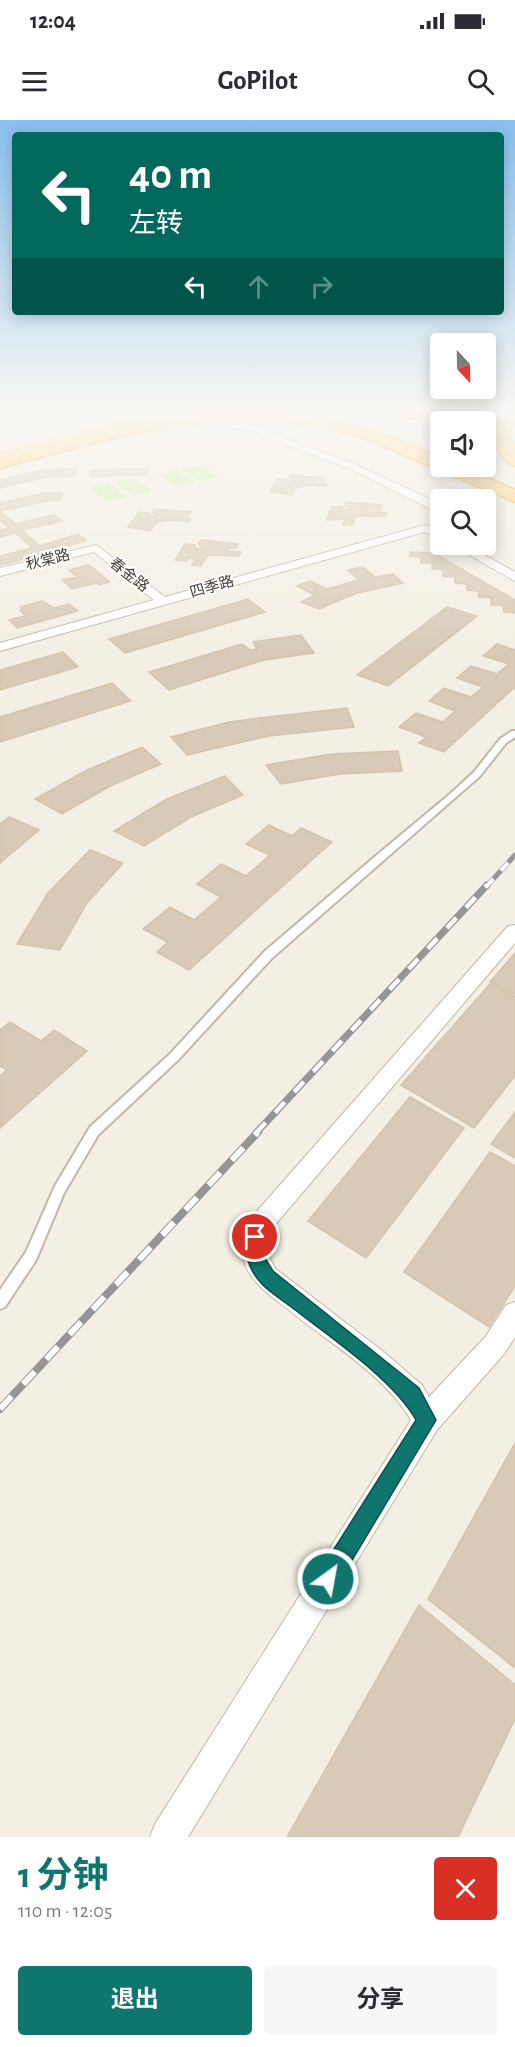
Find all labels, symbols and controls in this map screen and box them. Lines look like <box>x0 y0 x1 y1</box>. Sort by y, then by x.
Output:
text: 12:04 <box>30 10 76 32</box>
icon: menu <box>18 65 51 98</box>
icon: search <box>464 65 497 98</box>
text: GoPilot <box>217 67 298 94</box>
text: 40 m <box>129 154 212 196</box>
icon: left <box>30 156 108 234</box>
text: 左转 <box>129 210 183 237</box>
icon: left <box>179 270 212 303</box>
icon: ahead <box>242 270 275 303</box>
icon: right <box>305 270 338 303</box>
north arrow <box>430 333 496 399</box>
map controls <box>430 333 496 555</box>
button: sound <box>430 411 496 477</box>
button: search <box>430 489 496 555</box>
street label: 秋棠路 <box>24 546 72 573</box>
street label: 春金路 <box>107 554 152 595</box>
street label: 四季路 <box>188 573 236 600</box>
pin <box>229 1211 280 1262</box>
icon: arrive <box>238 1220 271 1253</box>
position arrow <box>296 1547 360 1611</box>
button: close <box>434 1857 497 1920</box>
text: 1 分钟 <box>18 1858 108 1894</box>
text: 110 m · 12:05 <box>18 1901 112 1921</box>
button: 退出 <box>18 1966 252 2035</box>
button: 分享 <box>264 1966 497 2035</box>

